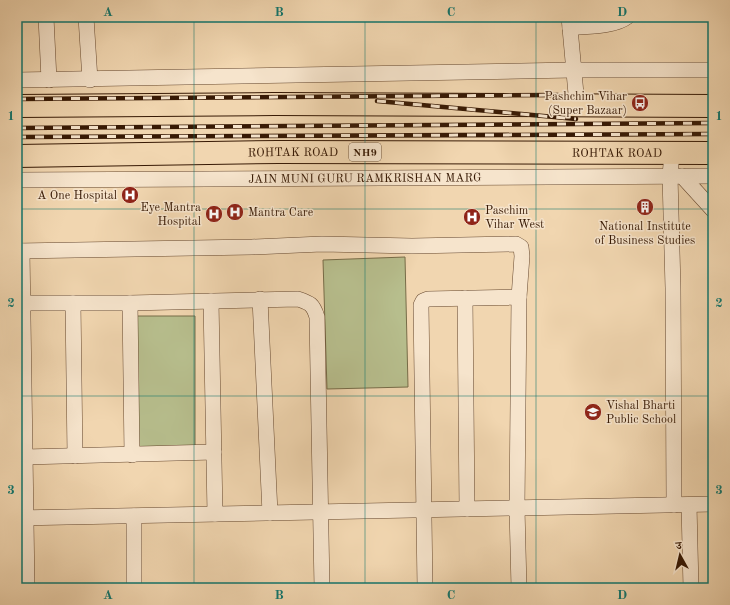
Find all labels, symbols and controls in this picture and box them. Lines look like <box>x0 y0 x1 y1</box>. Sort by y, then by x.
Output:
text: A <box>103 6 113 19</box>
text: B <box>274 6 284 19</box>
text: C <box>447 6 455 19</box>
text: D <box>617 6 627 19</box>
place label: Pashchim Vihar (Super Bazaar) <box>544 91 627 117</box>
bus stop icon: Pashchim Vihar (Super Bazaar) <box>630 93 650 113</box>
text: 1 <box>7 110 15 123</box>
text: 1 <box>715 110 723 123</box>
road number: NH9 <box>349 143 381 161</box>
street label: ROHTAK ROAD <box>248 147 338 159</box>
street label: ROHTAK ROAD <box>572 148 662 160</box>
street label: JAIN MUNI GURU RAMKRISHAN MARG <box>248 172 482 186</box>
hospital icon: A One Hospital <box>120 185 140 205</box>
place label: A One Hospital <box>37 190 117 202</box>
building icon: National Institute of Business Studies <box>635 197 655 217</box>
place label: Eye Mantra Hospital <box>141 202 201 228</box>
hospital icon: Mantra Care <box>225 202 245 222</box>
hospital icon: Eye Mantra Hospital <box>204 204 224 224</box>
place label: Paschim Vihar West <box>485 205 544 231</box>
place label: Mantra Care <box>248 207 314 219</box>
hospital icon: Paschim Vihar West <box>462 207 482 227</box>
place label: National Institute of Business Studies <box>595 221 695 247</box>
text: 2 <box>7 297 15 310</box>
text: 2 <box>715 297 723 310</box>
place label: Vishal Bharti Public School <box>606 400 676 426</box>
school or university icon: Vishal Bharti Public School <box>583 402 603 422</box>
text: 3 <box>7 484 15 497</box>
text: 3 <box>715 484 723 497</box>
north arrow <box>660 535 700 575</box>
text: उ <box>674 541 684 553</box>
text: A <box>103 589 113 602</box>
text: B <box>274 589 284 602</box>
text: C <box>447 589 455 602</box>
text: D <box>617 589 627 602</box>

